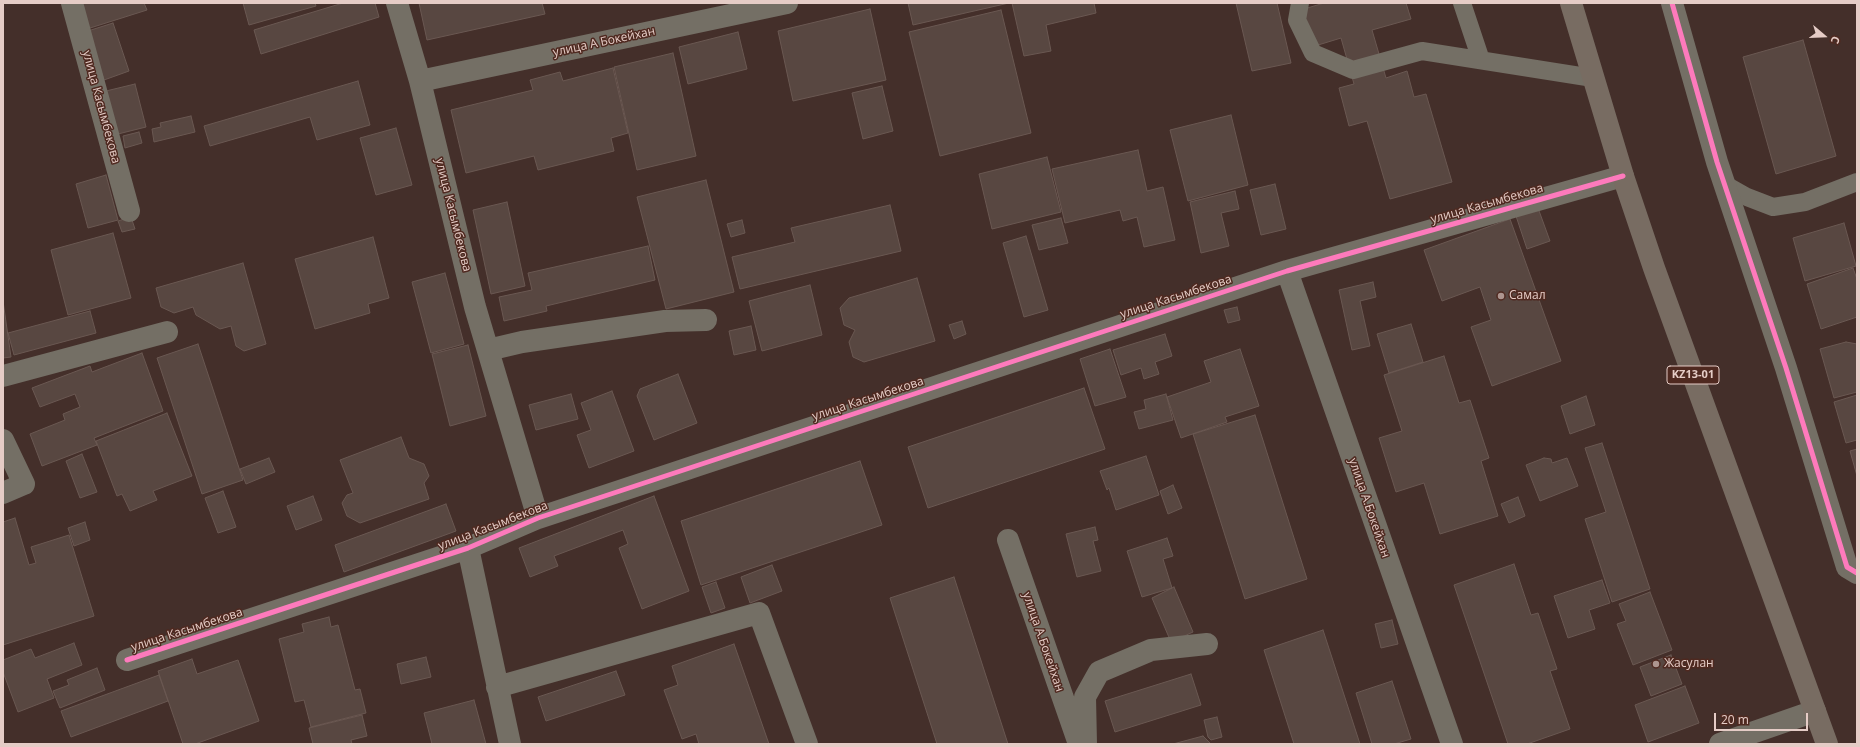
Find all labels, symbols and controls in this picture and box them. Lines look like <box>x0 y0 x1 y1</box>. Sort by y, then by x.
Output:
north arrow <box>1804 16 1844 56</box>
street label: улица А Бокейхан <box>552 24 656 60</box>
text: С <box>1828 34 1844 46</box>
street label: улица Касымбекова <box>79 49 123 165</box>
street label: улица Касымбекова <box>432 157 474 273</box>
street label: улица Касымбекова <box>1429 181 1545 227</box>
street label: улица Касымбекова <box>1118 272 1234 322</box>
place label: Самал <box>1509 289 1546 303</box>
marker: Самал <box>1496 291 1506 301</box>
road number: KZ13-01 <box>1667 366 1719 384</box>
street label: улица Касымбекова <box>810 374 926 424</box>
street label: улица А.Бокейхан <box>1345 456 1393 560</box>
street label: улица Касымбекова <box>436 498 550 554</box>
street label: улица А.Бокейхан <box>1019 590 1067 694</box>
street label: улица Касымбекова <box>129 605 245 655</box>
place label: Жасулан <box>1664 657 1714 671</box>
marker: Жасулан <box>1651 659 1661 669</box>
scale bar <box>1716 705 1810 731</box>
text: 20 m <box>1721 711 1749 728</box>

